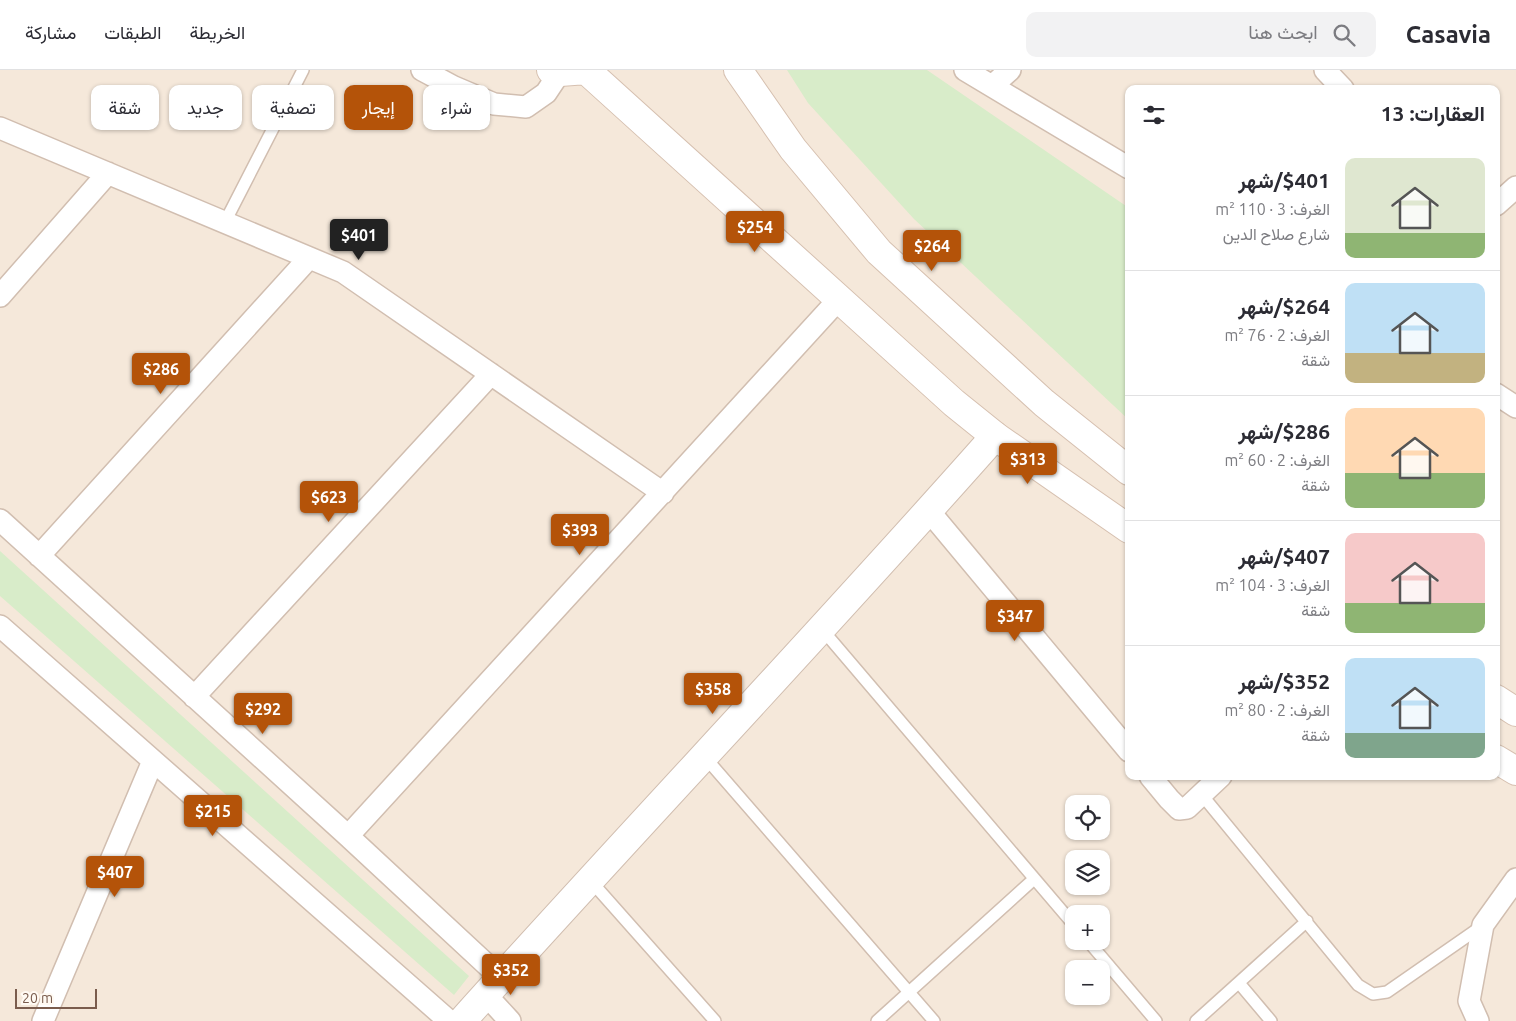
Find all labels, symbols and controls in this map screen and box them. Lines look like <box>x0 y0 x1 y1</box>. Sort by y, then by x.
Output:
search box <box>1026 12 1376 57</box>
text: ابحث هنا <box>1248 21 1318 43</box>
icon: search <box>1330 21 1358 49</box>
text: Casavia <box>1406 21 1491 48</box>
text: مشاركة <box>25 22 76 42</box>
text: الطبقات <box>104 22 161 42</box>
text: الخريطة <box>189 22 245 42</box>
chip: شقة <box>91 85 159 130</box>
chip: جديد <box>169 85 242 130</box>
chip: تصفية <box>252 85 334 130</box>
chip: إيجار <box>344 85 413 130</box>
chip: شراء <box>423 85 490 130</box>
icon: filters <box>1140 101 1168 129</box>
text: العقارات: 13 <box>1381 101 1485 125</box>
text: $401/شهر <box>1238 168 1330 192</box>
icon: home <box>1385 178 1445 238</box>
text: الغرف: 3 · 110 m² <box>1215 200 1330 218</box>
pin: $254 <box>725 210 785 253</box>
pin: $401 <box>329 218 389 261</box>
text: $254 <box>737 218 773 236</box>
text: شارع صلاح الدين <box>1223 225 1330 243</box>
text: $401 <box>341 226 377 244</box>
pin: $264 <box>902 230 962 272</box>
text: $264 <box>914 237 950 255</box>
text: $264/شهر <box>1238 294 1330 318</box>
icon: home <box>1385 303 1445 363</box>
text: الغرف: 2 · 76 m² <box>1224 326 1330 344</box>
text: شقة <box>1301 351 1330 369</box>
pin: $286 <box>131 352 191 395</box>
text: $286 <box>143 360 179 378</box>
text: $286/شهر <box>1238 419 1330 443</box>
icon: home <box>1385 428 1445 488</box>
pin: $313 <box>998 442 1058 485</box>
text: $313 <box>1010 450 1046 468</box>
text: الغرف: 2 · 60 m² <box>1224 451 1330 469</box>
text: شقة <box>1301 476 1330 494</box>
pin: $623 <box>299 480 359 523</box>
text: $623 <box>311 488 347 506</box>
pin: $393 <box>550 514 610 556</box>
text: $393 <box>562 521 598 539</box>
text: $407/شهر <box>1238 544 1330 568</box>
icon: home <box>1385 553 1445 613</box>
text: الغرف: 3 · 104 m² <box>1215 576 1330 594</box>
pin: $347 <box>985 600 1045 642</box>
text: شقة <box>1301 601 1330 619</box>
text: $347 <box>997 607 1033 625</box>
text: $352/شهر <box>1238 669 1330 693</box>
pin: $358 <box>683 672 743 715</box>
icon: home <box>1385 678 1445 738</box>
text: $358 <box>695 680 731 698</box>
pin: $292 <box>233 692 293 735</box>
text: $292 <box>245 700 281 718</box>
text: الغرف: 2 · 80 m² <box>1224 701 1330 719</box>
text: شقة <box>1301 726 1330 744</box>
pin: $215 <box>183 794 243 837</box>
map controls <box>1065 795 1110 1005</box>
button: locate <box>1065 795 1110 840</box>
text: $215 <box>195 802 231 820</box>
button: layers <box>1065 850 1110 895</box>
pin: $407 <box>85 856 145 898</box>
text: $407 <box>97 863 133 881</box>
button: + <box>1065 905 1110 950</box>
pin: $352 <box>481 954 541 996</box>
button: − <box>1065 960 1110 1005</box>
text: $352 <box>493 961 529 979</box>
scale bar <box>15 986 98 1009</box>
text: 20 m <box>22 990 53 1006</box>

